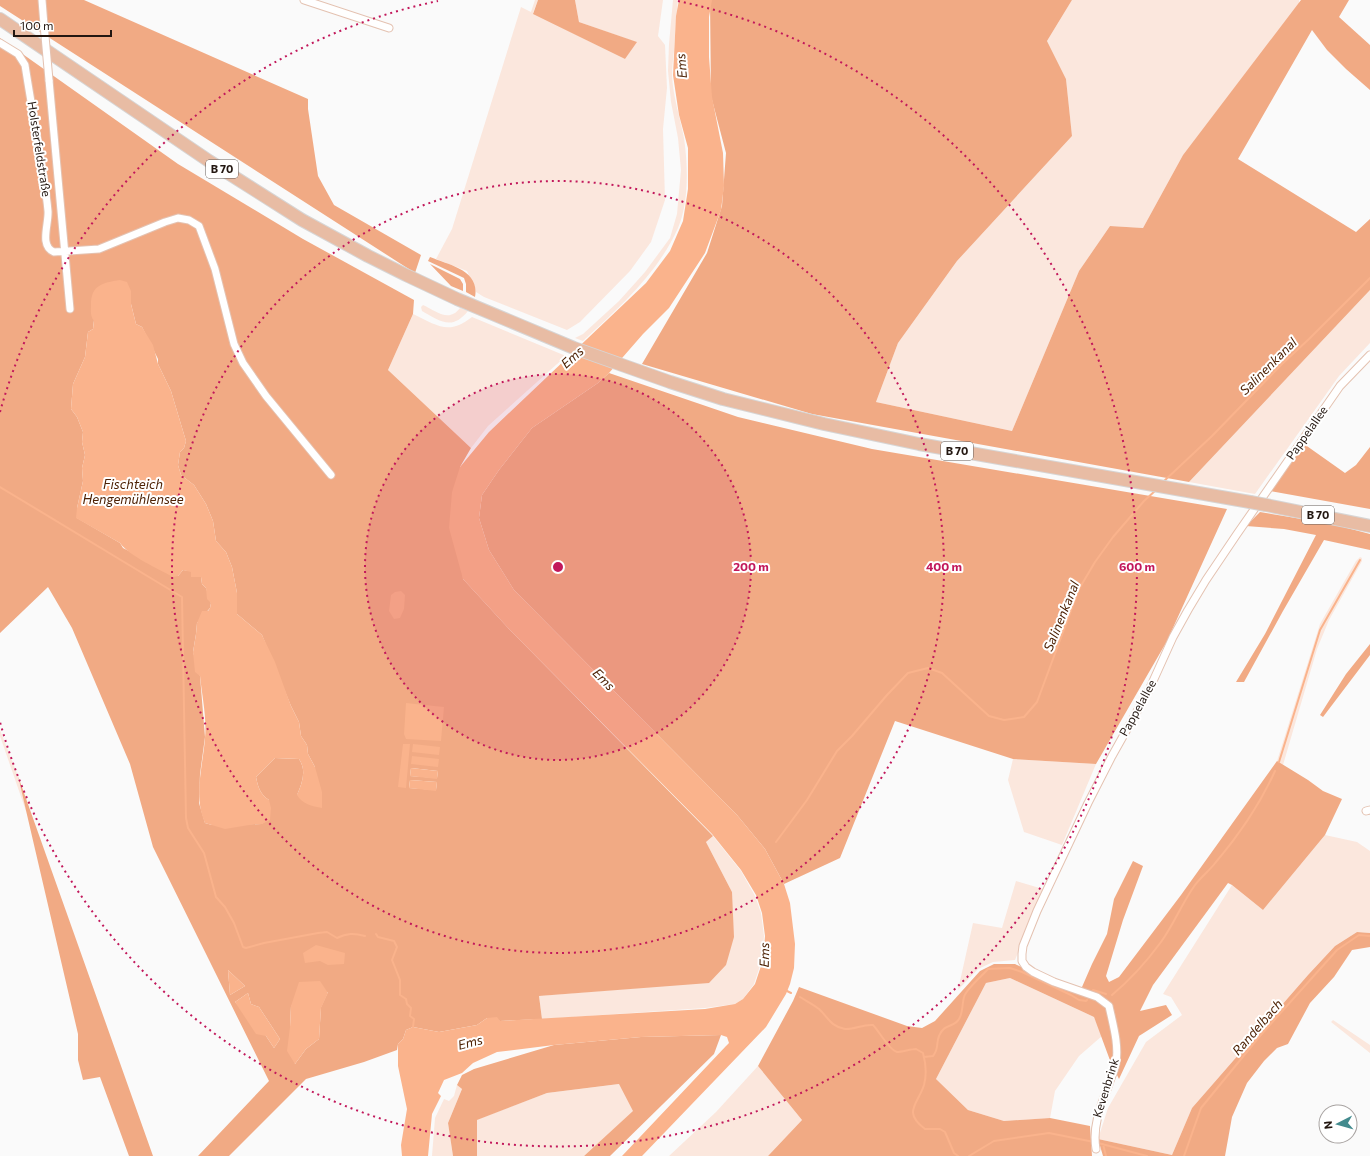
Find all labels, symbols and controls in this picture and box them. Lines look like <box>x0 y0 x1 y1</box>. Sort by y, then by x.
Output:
scale bar <box>14 12 111 38</box>
text: 100 m <box>20 18 54 32</box>
water label: Ems <box>672 53 690 79</box>
street label: Holsterfeldstraße <box>26 100 54 197</box>
road number: B 70 <box>206 160 238 178</box>
water label: Salinenkanal <box>1236 334 1300 398</box>
water label: Ems <box>557 343 587 371</box>
street label: Pappelallee <box>1283 403 1330 462</box>
road number: B 70 <box>941 442 973 460</box>
water label: Fischteich Hengemühlensee <box>82 476 184 507</box>
road number: B 70 <box>1302 506 1334 524</box>
text: 200 m <box>733 559 769 573</box>
text: 400 m <box>926 559 962 573</box>
text: 600 m <box>1119 559 1155 573</box>
centre of rings <box>551 560 565 574</box>
water label: Salinenkanal <box>1040 578 1083 653</box>
water label: Ems <box>590 665 619 694</box>
street label: Pappelallee <box>1116 677 1158 738</box>
water label: Ems <box>756 942 772 968</box>
water label: Randelbach <box>1228 996 1286 1058</box>
water label: Ems <box>456 1031 484 1053</box>
street label: Kevenbrink <box>1089 1056 1121 1119</box>
north arrow <box>1318 1104 1358 1144</box>
text: N <box>1321 1120 1334 1130</box>

